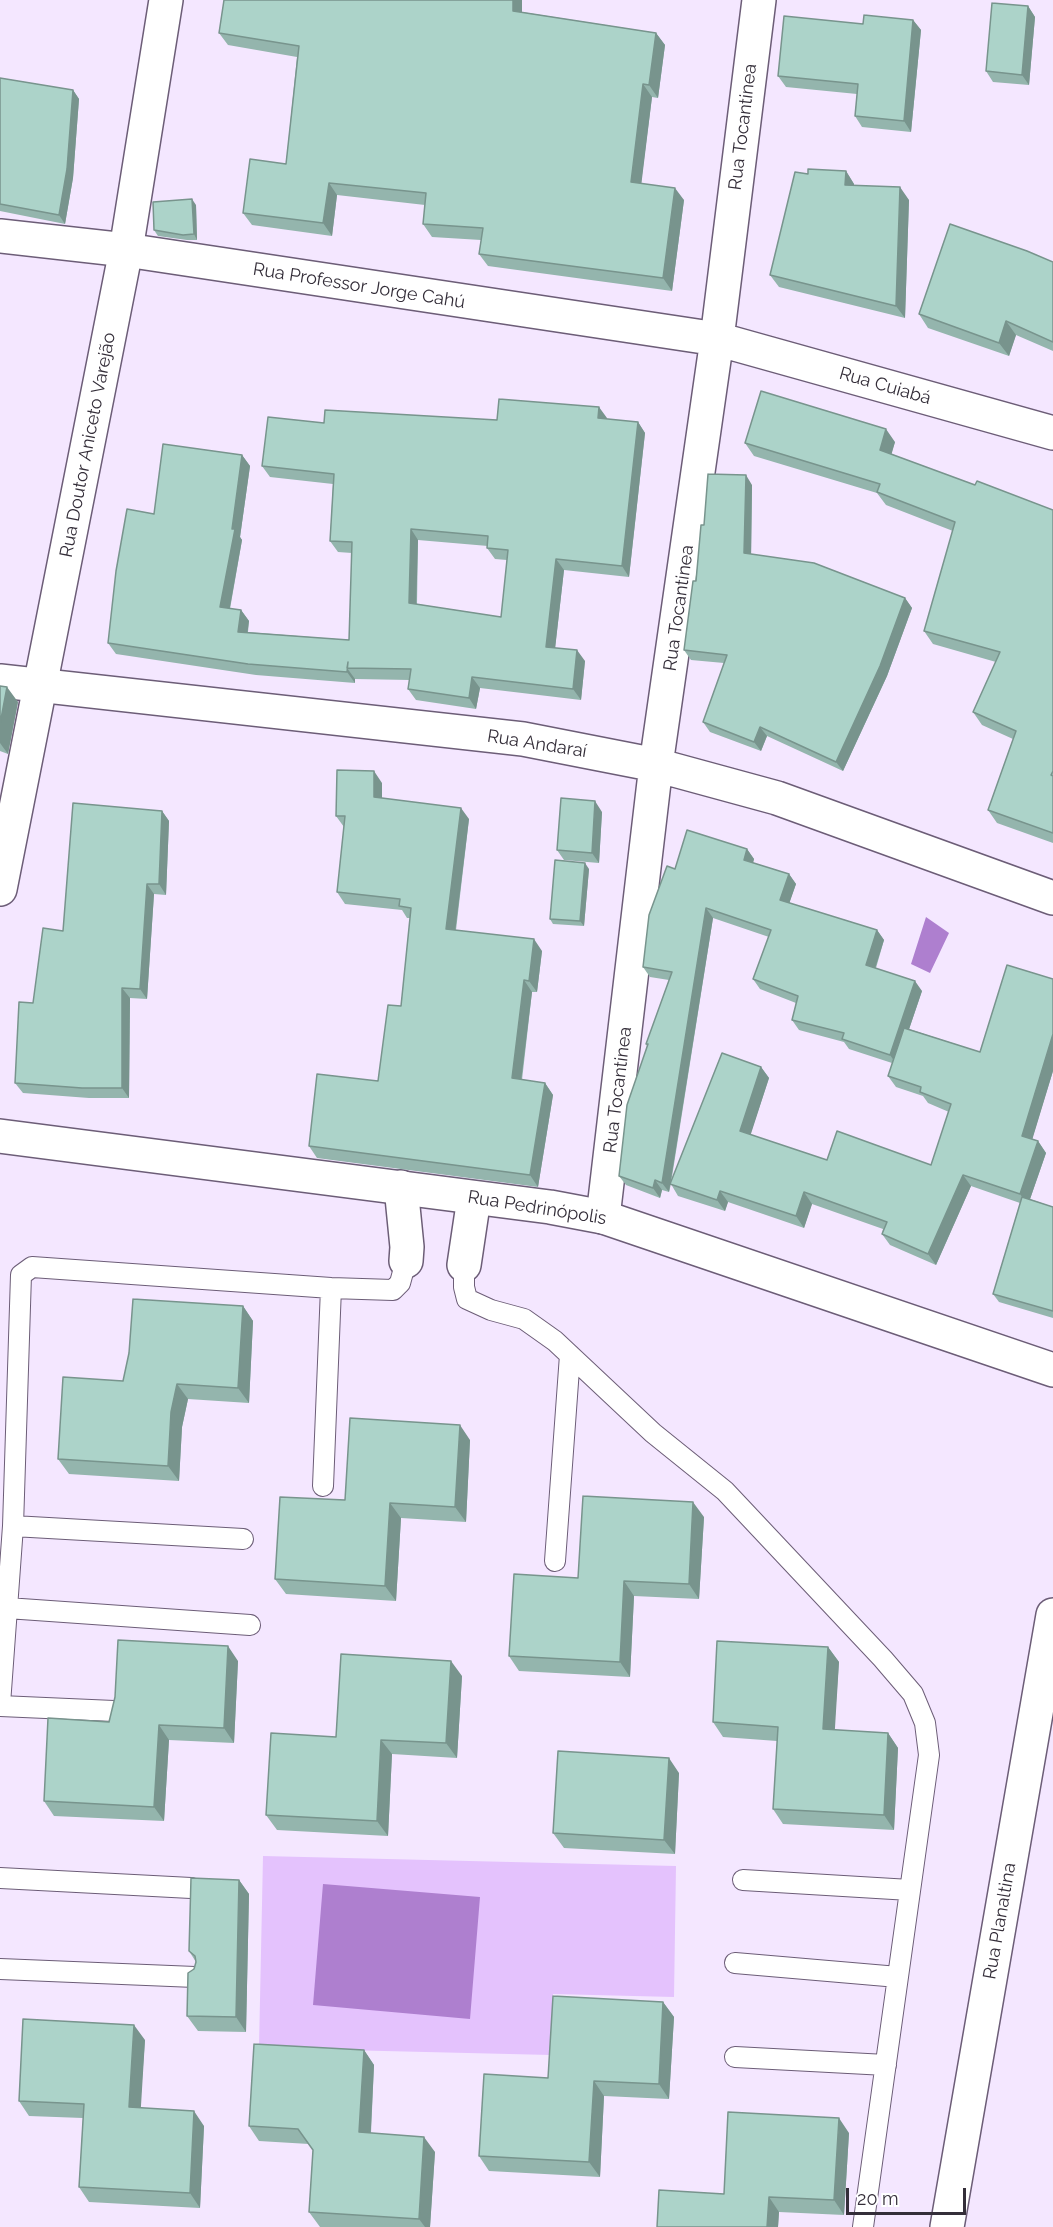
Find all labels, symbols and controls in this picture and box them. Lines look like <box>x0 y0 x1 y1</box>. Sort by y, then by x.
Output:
street label: Rua Tocantinea <box>725 63 761 191</box>
street label: Rua Professor Jorge Cahú <box>251 259 467 313</box>
street label: Rua Doutor Aniceto Varejão <box>56 331 120 559</box>
street label: Rua Cuiabá <box>837 363 933 409</box>
street label: Rua Tocantinea <box>659 543 699 673</box>
street label: Rua Andaraí <box>486 725 588 763</box>
street label: Rua Tocantinea <box>600 1026 636 1154</box>
street label: Rua Pedrinópolis <box>466 1186 608 1230</box>
street label: Rua Planaltina <box>979 1861 1021 1981</box>
scale bar <box>849 2176 969 2214</box>
text: 20 m <box>857 2188 899 2209</box>

